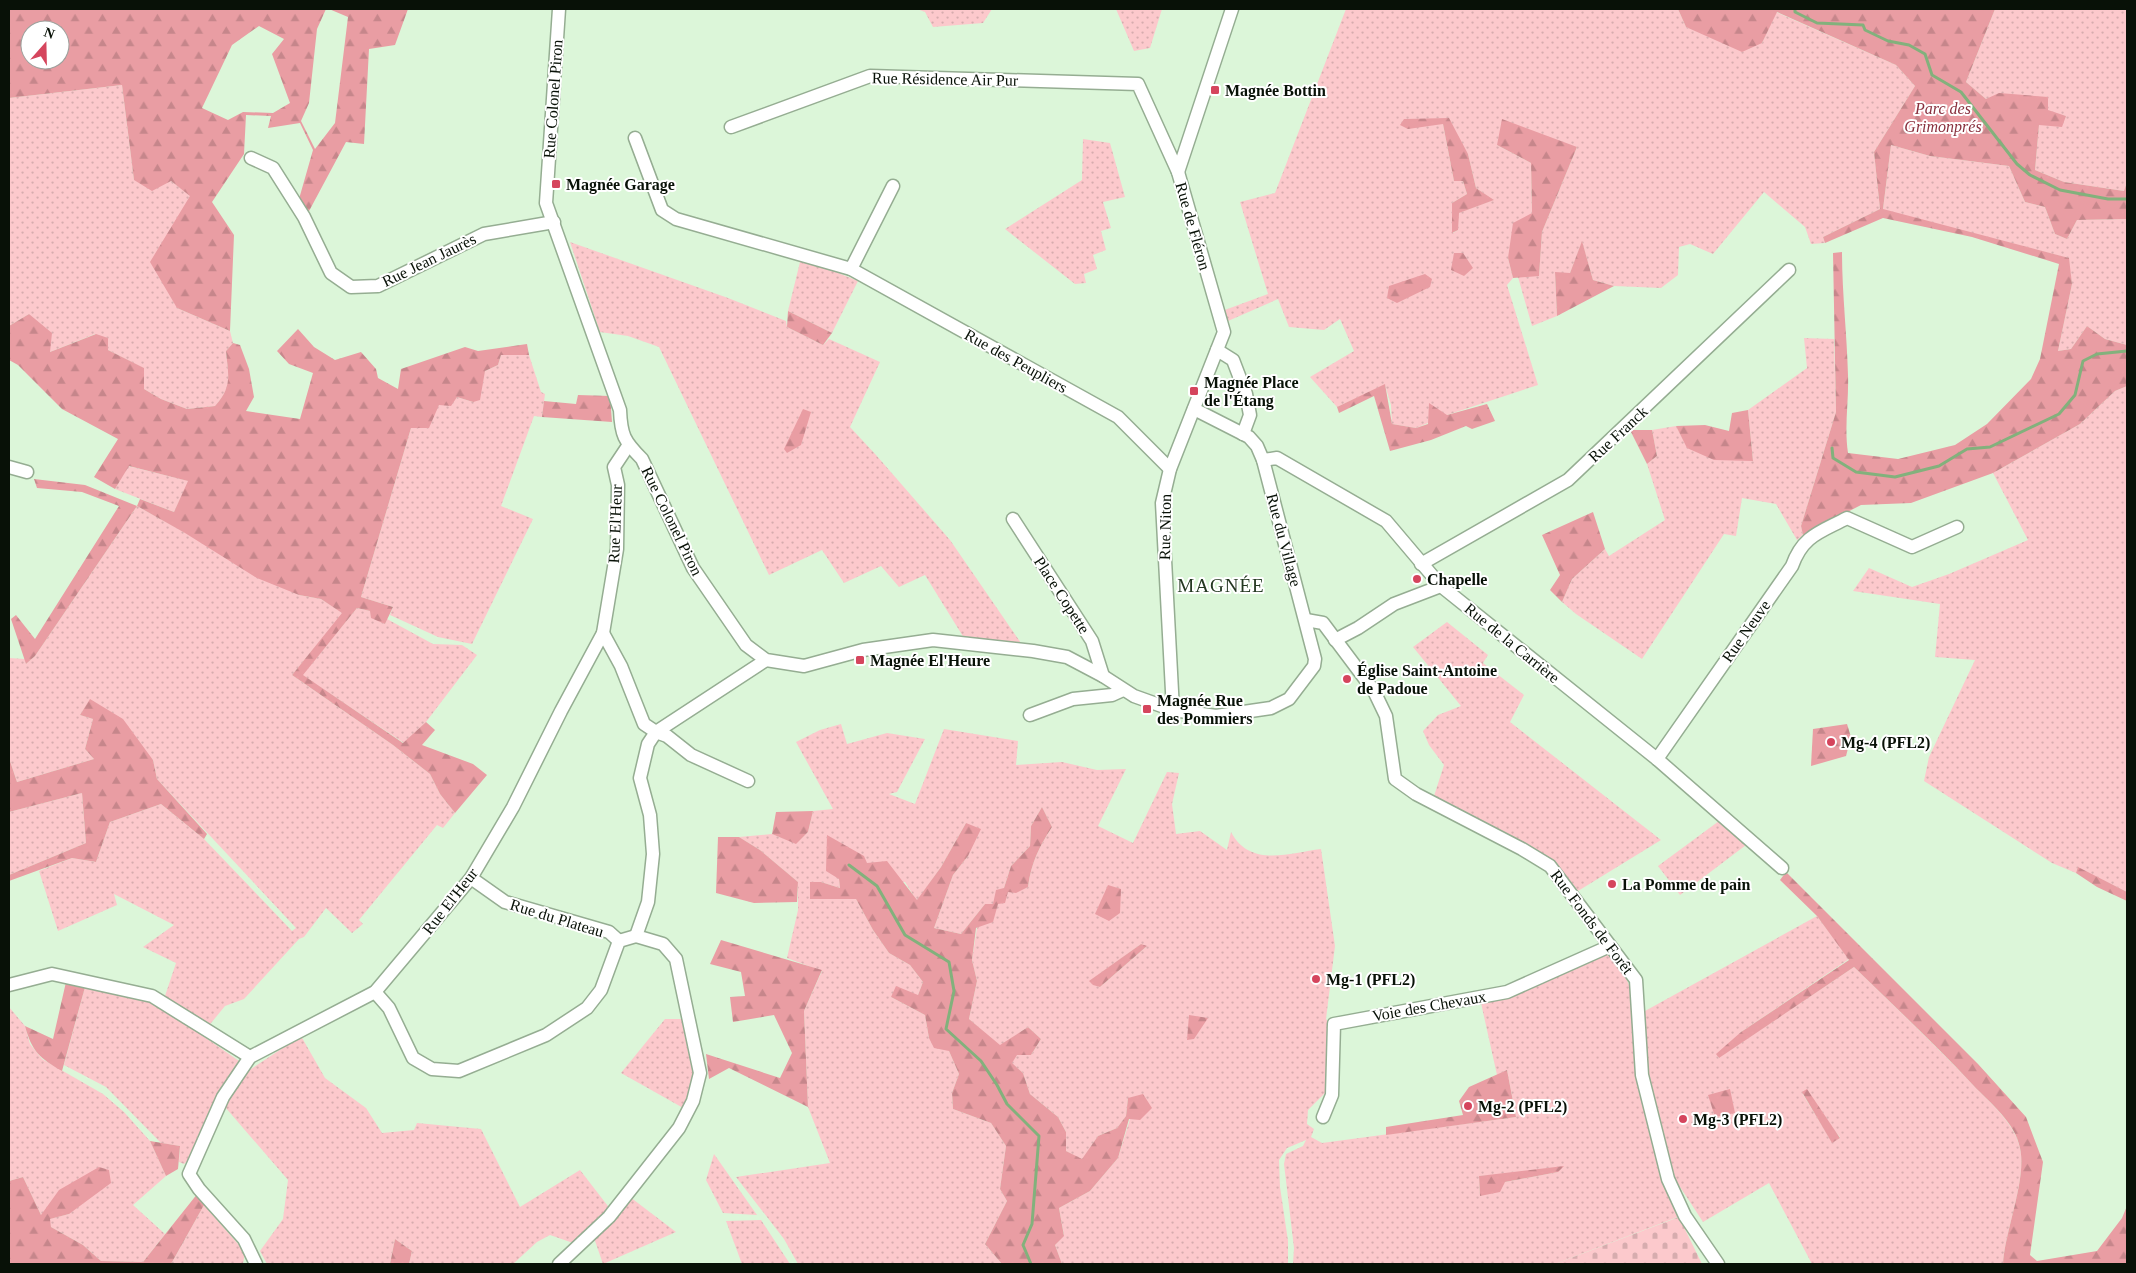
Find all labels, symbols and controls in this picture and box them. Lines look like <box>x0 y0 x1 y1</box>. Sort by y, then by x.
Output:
north arrow <box>20 20 70 70</box>
text: N <box>42 24 57 42</box>
street label: Rue Colonel Piron <box>540 39 566 159</box>
street label: Rue Résidence Air Pur <box>872 69 1019 89</box>
place label: Magnée Bottin <box>1225 82 1326 100</box>
marker: Magnée Bottin <box>1209 84 1221 96</box>
park label: Parc des Grimonprés <box>1904 100 1982 136</box>
place label: Magnée Garage <box>566 176 675 194</box>
marker: Magnée Garage <box>550 178 562 190</box>
street label: Rue de Fléron <box>1172 180 1214 272</box>
street label: Rue Jean Jaurès <box>379 230 479 290</box>
street label: Rue des Peupliers <box>961 326 1070 397</box>
place label: Magnée Place de l'Étang <box>1204 374 1299 410</box>
marker: Magnée Place de l'Étang <box>1188 385 1200 397</box>
street label: Rue Franck <box>1585 402 1651 466</box>
street label: Rue Colonel Piron <box>638 464 706 578</box>
street label: Rue El'Heur <box>605 484 625 564</box>
street label: Rue du Village <box>1262 492 1305 589</box>
street label: Rue Niton <box>1156 494 1174 560</box>
street label: Place Copette <box>1030 553 1093 637</box>
place label: Chapelle <box>1427 571 1487 589</box>
marker: Chapelle <box>1411 573 1423 585</box>
district label: MAGNÉE <box>1177 575 1265 596</box>
street label: Rue Neuve <box>1719 597 1773 665</box>
street label: Rue de la Carrière <box>1461 600 1563 686</box>
place label: Magnée El'Heure <box>870 652 990 670</box>
marker: Magnée El'Heure <box>854 654 866 666</box>
place label: Église Saint-Antoine de Padoue <box>1357 661 1497 697</box>
marker: Église Saint-Antoine de Padoue <box>1341 673 1353 685</box>
place label: Magnée Rue des Pommiers <box>1157 692 1253 727</box>
marker: Magnée Rue des Pommiers <box>1141 703 1153 715</box>
place label: Mg-4 (PFL2) <box>1841 734 1930 752</box>
marker: Mg-4 (PFL2) <box>1825 736 1837 748</box>
street label: Rue El'Heur <box>419 864 481 937</box>
street label: Rue Fonds de Forêt <box>1547 867 1637 978</box>
place label: La Pomme de pain <box>1622 876 1751 894</box>
marker: La Pomme de pain <box>1606 878 1618 890</box>
street label: Rue du Plateau <box>508 896 606 940</box>
place label: Mg-1 (PFL2) <box>1326 971 1415 989</box>
marker: Mg-1 (PFL2) <box>1310 973 1322 985</box>
street label: Voie des Chevaux <box>1371 988 1487 1024</box>
place label: Mg-2 (PFL2) <box>1478 1098 1567 1116</box>
marker: Mg-2 (PFL2) <box>1462 1100 1474 1112</box>
place label: Mg-3 (PFL2) <box>1693 1111 1782 1129</box>
marker: Mg-3 (PFL2) <box>1677 1113 1689 1125</box>

